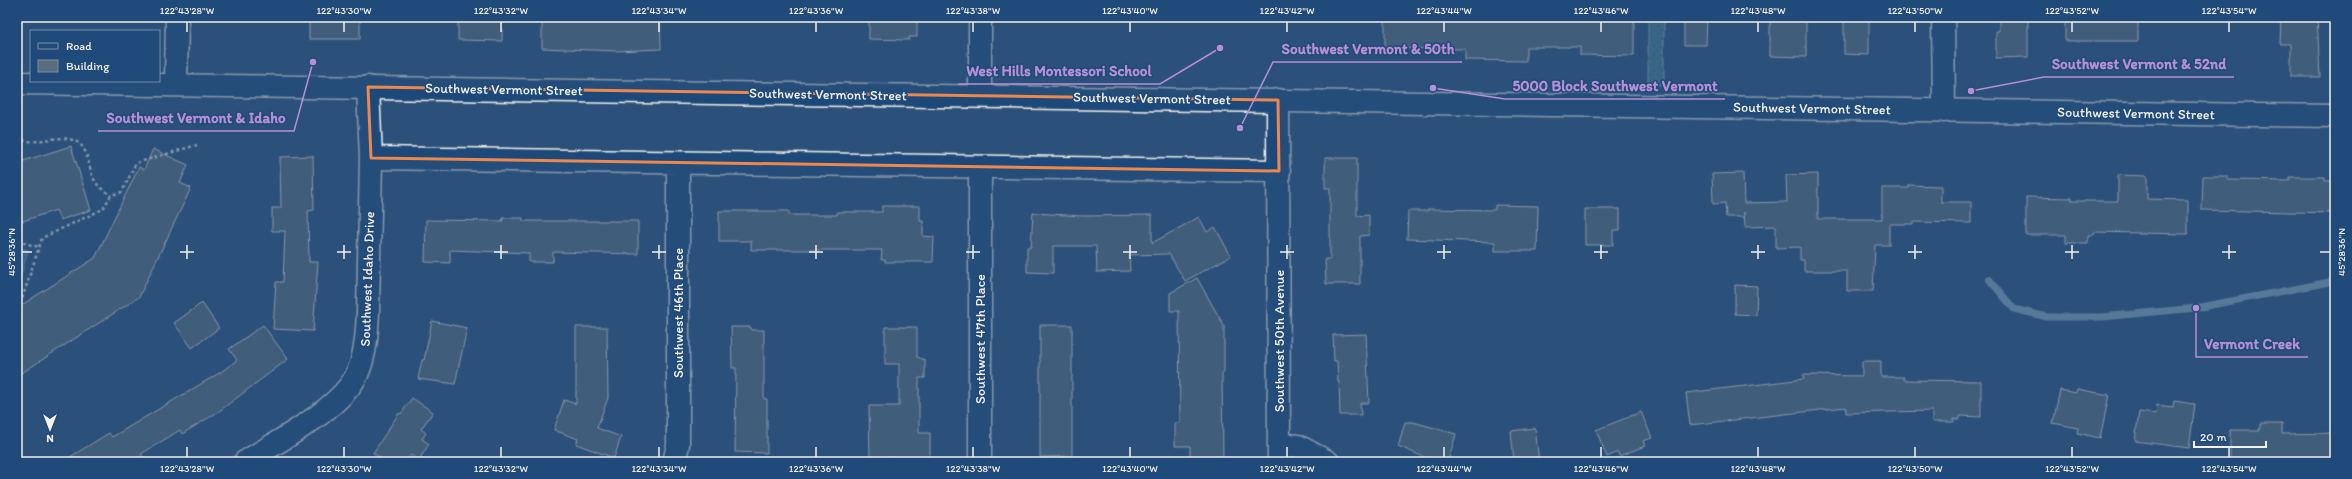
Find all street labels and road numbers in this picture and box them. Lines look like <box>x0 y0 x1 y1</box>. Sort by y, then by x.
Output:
street label: Southwest Vermont Street <box>425 80 583 99</box>
street label: Southwest Vermont Street <box>749 85 907 104</box>
street label: Southwest Vermont Street <box>1073 89 1231 108</box>
street label: Southwest Vermont Street <box>1733 99 1891 118</box>
street label: Southwest Vermont Street <box>2057 104 2215 123</box>
street label: Southwest Idaho Drive <box>357 211 378 347</box>
street label: Southwest 46th Place <box>670 248 687 378</box>
street label: Southwest 50th Avenue <box>1271 270 1288 412</box>
street label: Southwest 47th Place <box>972 274 989 404</box>

